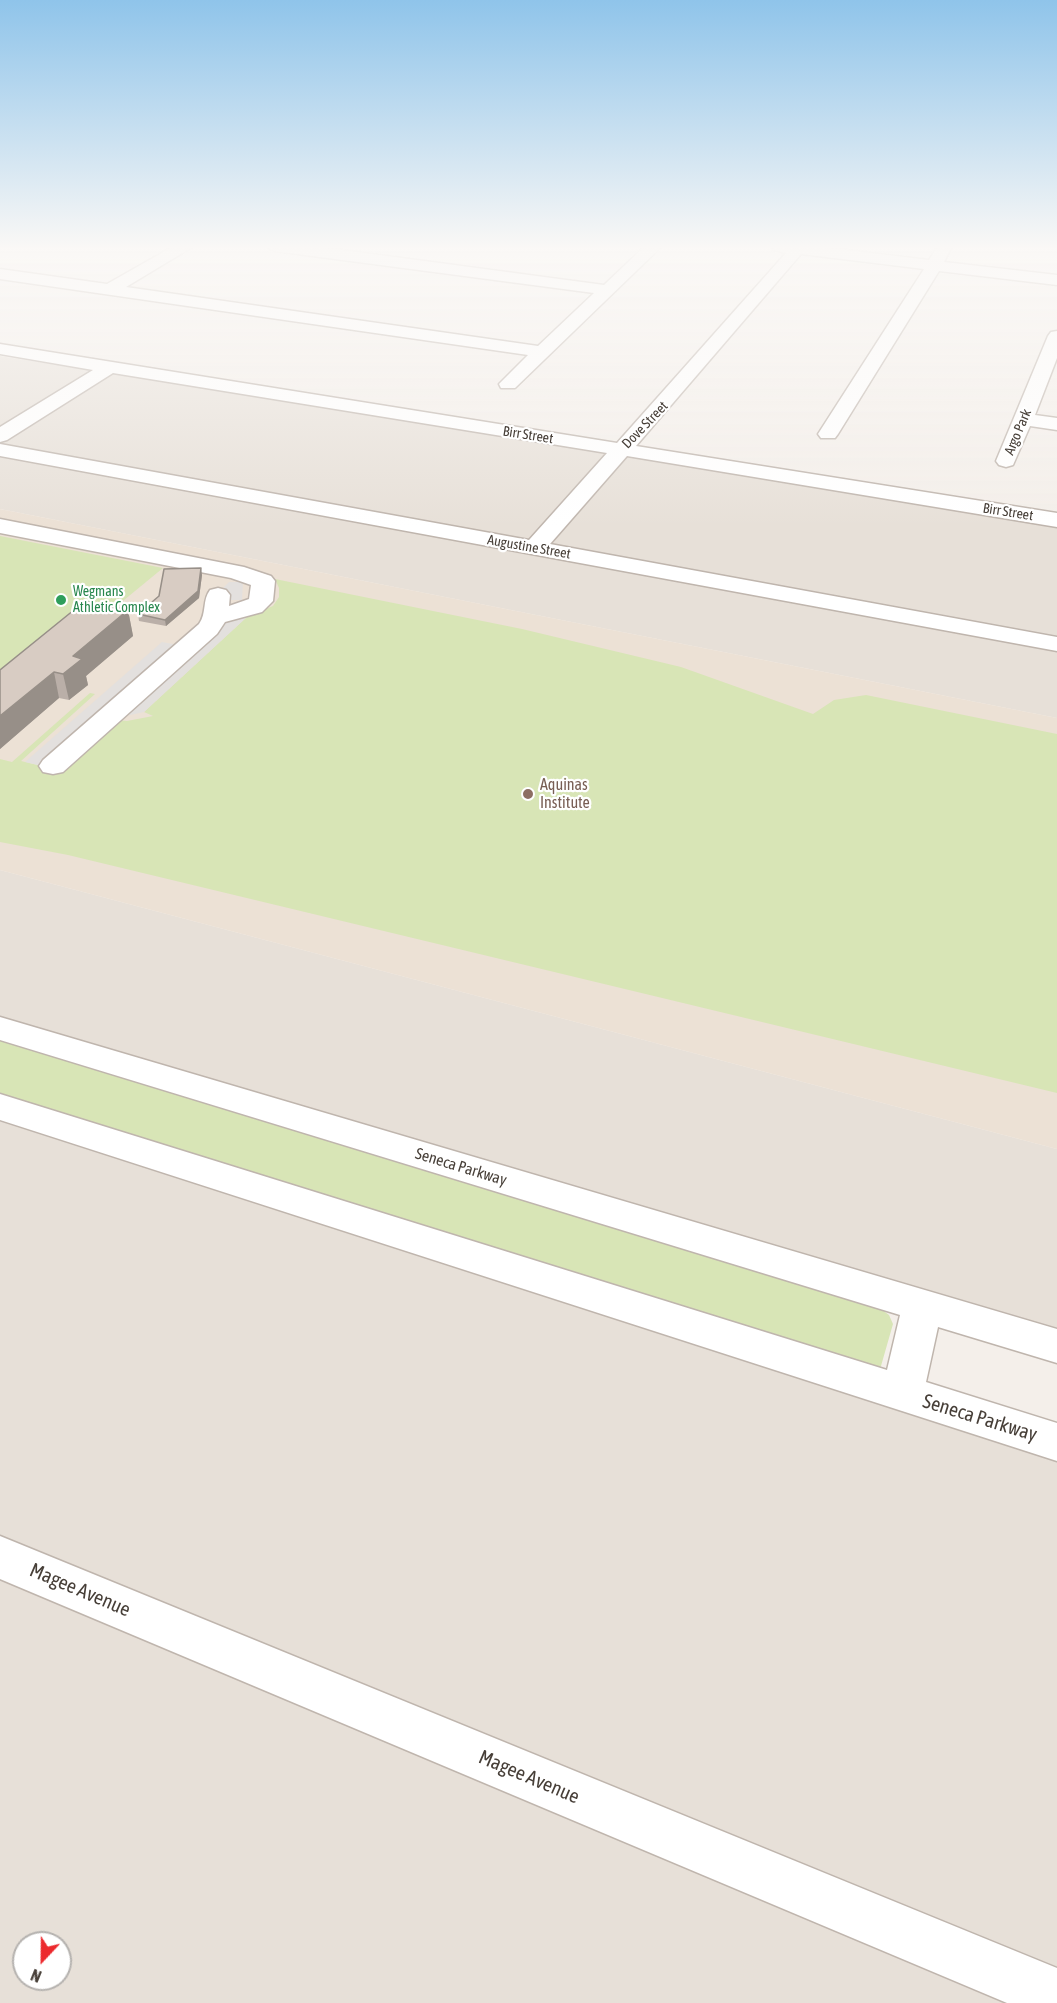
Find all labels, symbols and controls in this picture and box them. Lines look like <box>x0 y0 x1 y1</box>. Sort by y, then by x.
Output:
street label: Dove Street <box>619 398 671 452</box>
street label: Argo Park <box>1001 407 1035 457</box>
street label: Birr Street <box>502 423 554 447</box>
street label: Birr Street <box>982 500 1034 524</box>
street label: Augustine Street <box>486 531 572 563</box>
place label: Wegmans Athletic Complex <box>73 584 160 616</box>
marker: Wegmans Athletic Complex <box>54 593 68 607</box>
place label: Aquinas Institute <box>540 775 590 813</box>
marker: Aquinas Institute <box>521 787 535 801</box>
street label: Seneca Parkway <box>413 1144 509 1190</box>
street label: Seneca Parkway <box>920 1389 1040 1447</box>
street label: Magee Avenue <box>26 1558 134 1622</box>
street label: Magee Avenue <box>475 1745 583 1809</box>
north arrow <box>12 1931 72 1991</box>
text: N <box>28 1966 44 1986</box>

